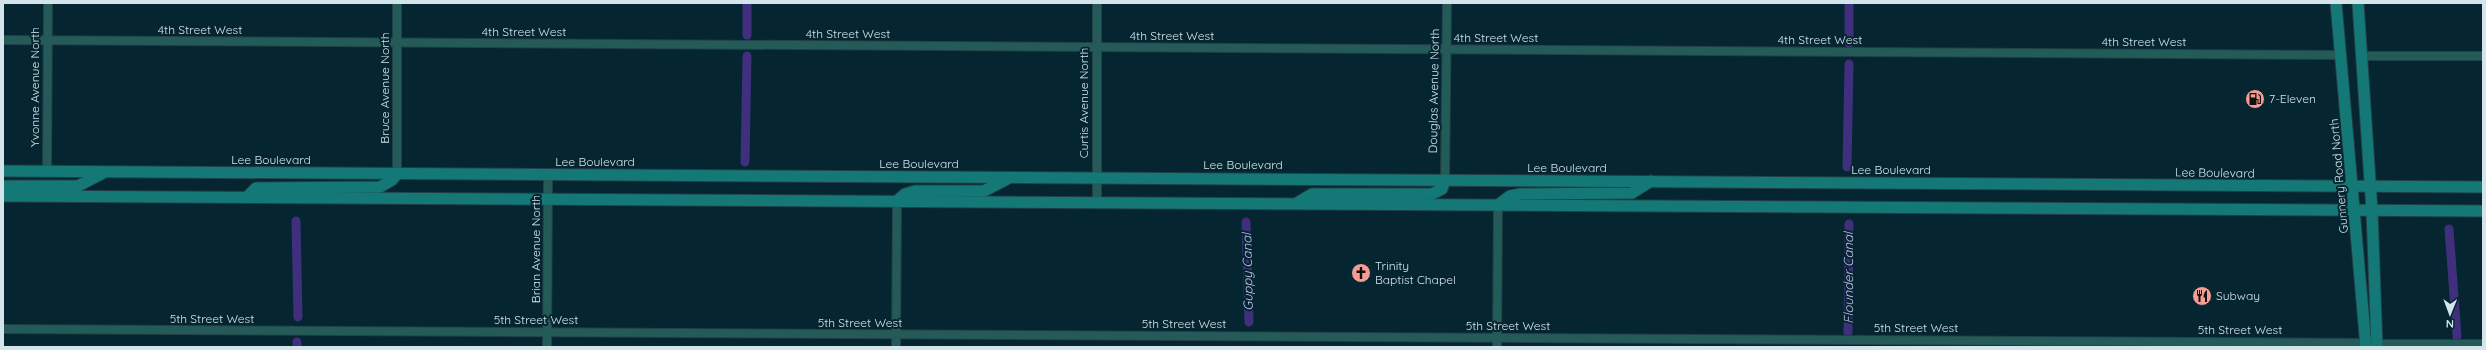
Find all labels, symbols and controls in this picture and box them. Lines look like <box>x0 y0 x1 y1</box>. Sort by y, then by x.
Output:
street label: 4th Street West <box>158 22 242 37</box>
street label: 4th Street West <box>482 24 566 39</box>
street label: 4th Street West <box>806 26 890 41</box>
street label: Yvonne Avenue North <box>27 27 42 147</box>
street label: 4th Street West <box>1130 28 1214 43</box>
street label: Douglas Avenue North <box>1425 28 1442 154</box>
street label: 4th Street West <box>1454 30 1538 45</box>
street label: Bruce Avenue North <box>377 32 392 144</box>
street label: 4th Street West <box>1778 32 1862 47</box>
street label: 4th Street West <box>2102 34 2186 49</box>
street label: Curtis Avenue North <box>1076 48 1091 158</box>
fuel station icon: 7-Eleven <box>2244 88 2266 110</box>
place label: 7-Eleven <box>2269 91 2316 106</box>
street label: Gunnery Road North <box>2326 118 2351 234</box>
street label: Lee Boulevard <box>231 152 311 167</box>
street label: Lee Boulevard <box>555 154 635 169</box>
street label: Lee Boulevard <box>879 156 959 171</box>
street label: Lee Boulevard <box>1203 157 1283 172</box>
street label: Lee Boulevard <box>1527 160 1607 175</box>
street label: Lee Boulevard <box>1851 162 1931 177</box>
street label: Lee Boulevard <box>2175 164 2255 181</box>
street label: Brian Avenue North <box>528 195 543 303</box>
water label: Flounder Canal <box>1840 230 1856 324</box>
water label: Guppy Canal <box>1238 231 1256 311</box>
place label: Trinity Baptist Chapel <box>1375 258 1456 287</box>
church icon: Trinity Baptist Chapel <box>1350 262 1372 284</box>
restaurant icon: Subway <box>2191 285 2213 307</box>
place label: Subway <box>2216 288 2260 303</box>
north arrow <box>2430 294 2470 334</box>
street label: 5th Street West <box>170 311 254 326</box>
street label: 5th Street West <box>494 312 578 327</box>
street label: 5th Street West <box>818 315 902 330</box>
street label: 5th Street West <box>1142 316 1226 331</box>
text: N <box>2446 317 2454 331</box>
street label: 5th Street West <box>1466 318 1550 333</box>
street label: 5th Street West <box>1874 320 1958 335</box>
street label: 5th Street West <box>2198 322 2282 337</box>

